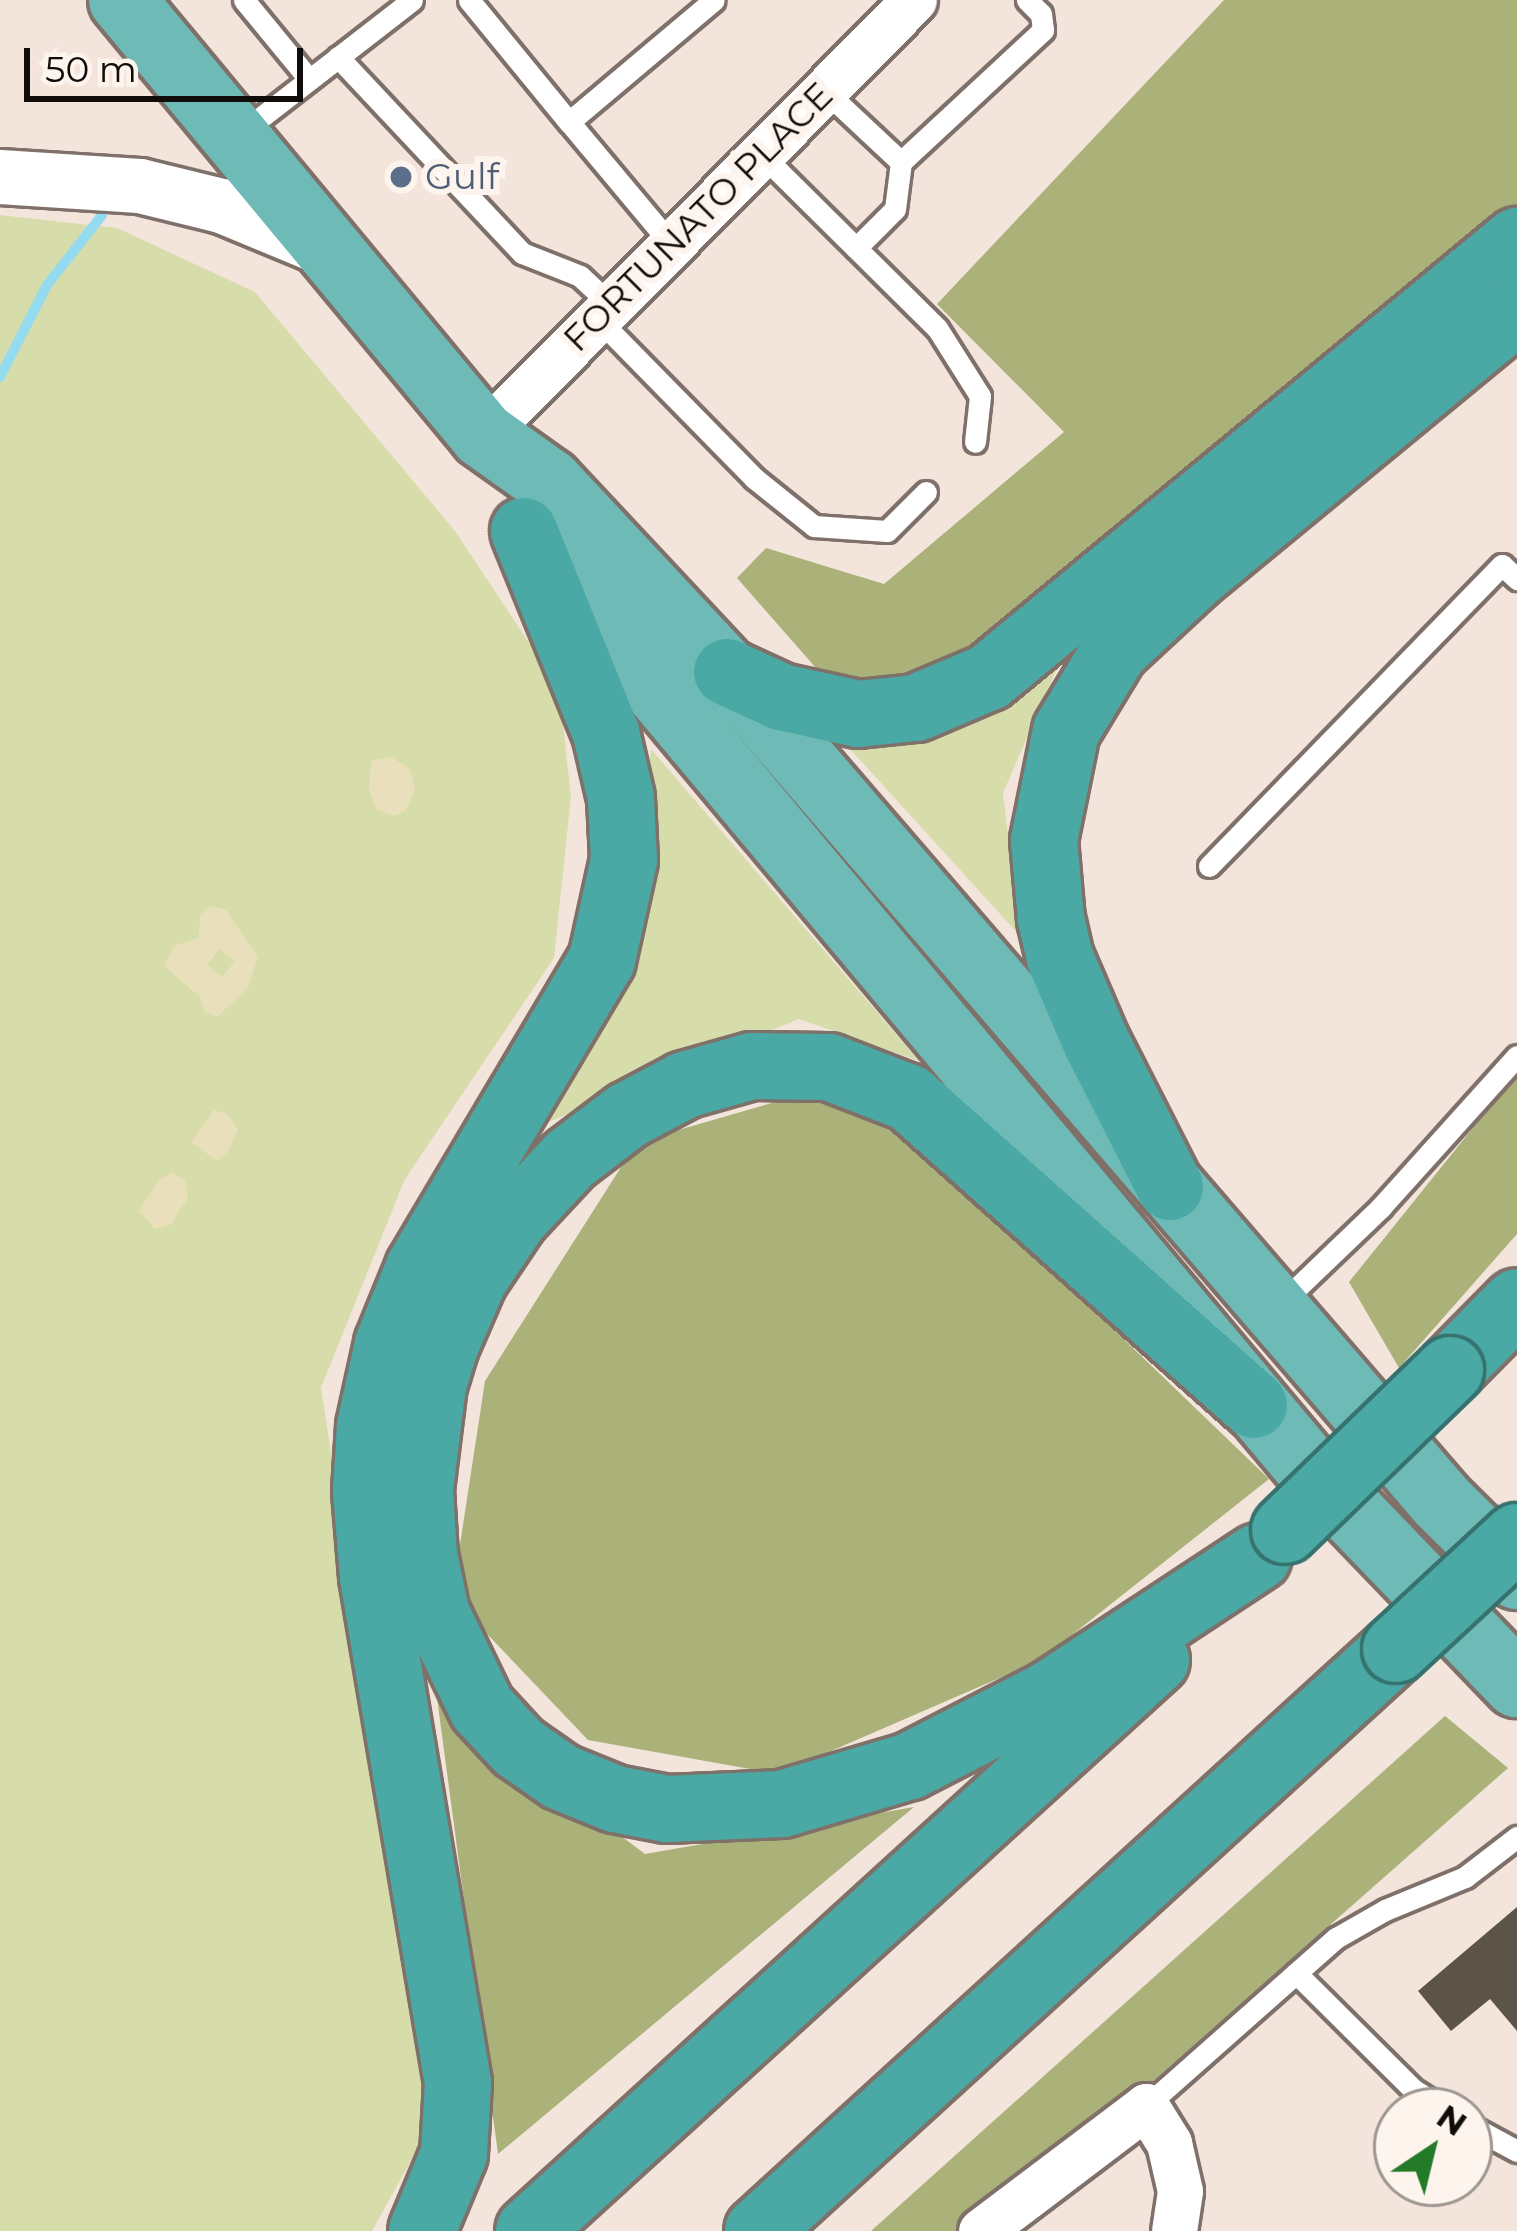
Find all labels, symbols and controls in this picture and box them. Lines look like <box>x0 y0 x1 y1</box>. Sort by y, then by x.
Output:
scale bar <box>30 24 309 98</box>
text: 50 m <box>45 47 137 91</box>
street label: FORTUNATO PLACE <box>555 74 841 360</box>
place label: Gulf <box>425 155 499 199</box>
marker: Gulf <box>388 164 414 190</box>
north arrow <box>1373 2087 1493 2207</box>
text: N <box>1430 2096 1474 2144</box>

